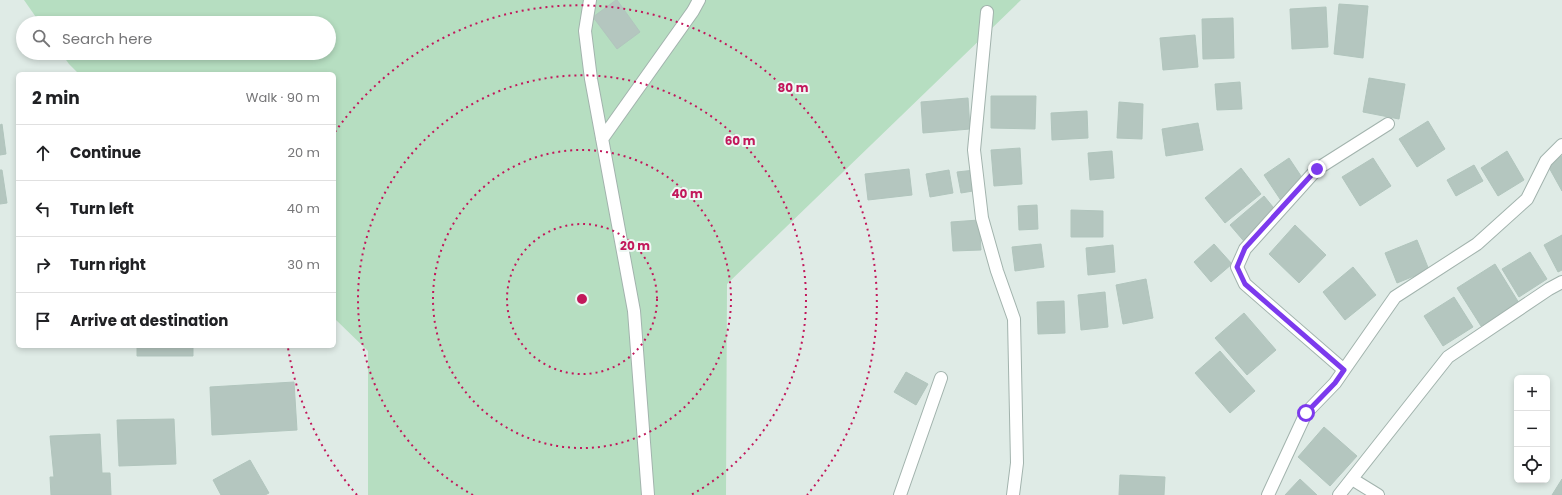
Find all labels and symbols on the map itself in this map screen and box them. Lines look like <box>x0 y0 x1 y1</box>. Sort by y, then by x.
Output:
text: 80 m <box>778 79 809 96</box>
text: 60 m <box>725 132 756 149</box>
route end <box>1308 160 1326 178</box>
text: 40 m <box>671 185 703 202</box>
text: 20 m <box>620 237 650 254</box>
centre of rings <box>575 292 589 306</box>
route start <box>1297 404 1315 422</box>

